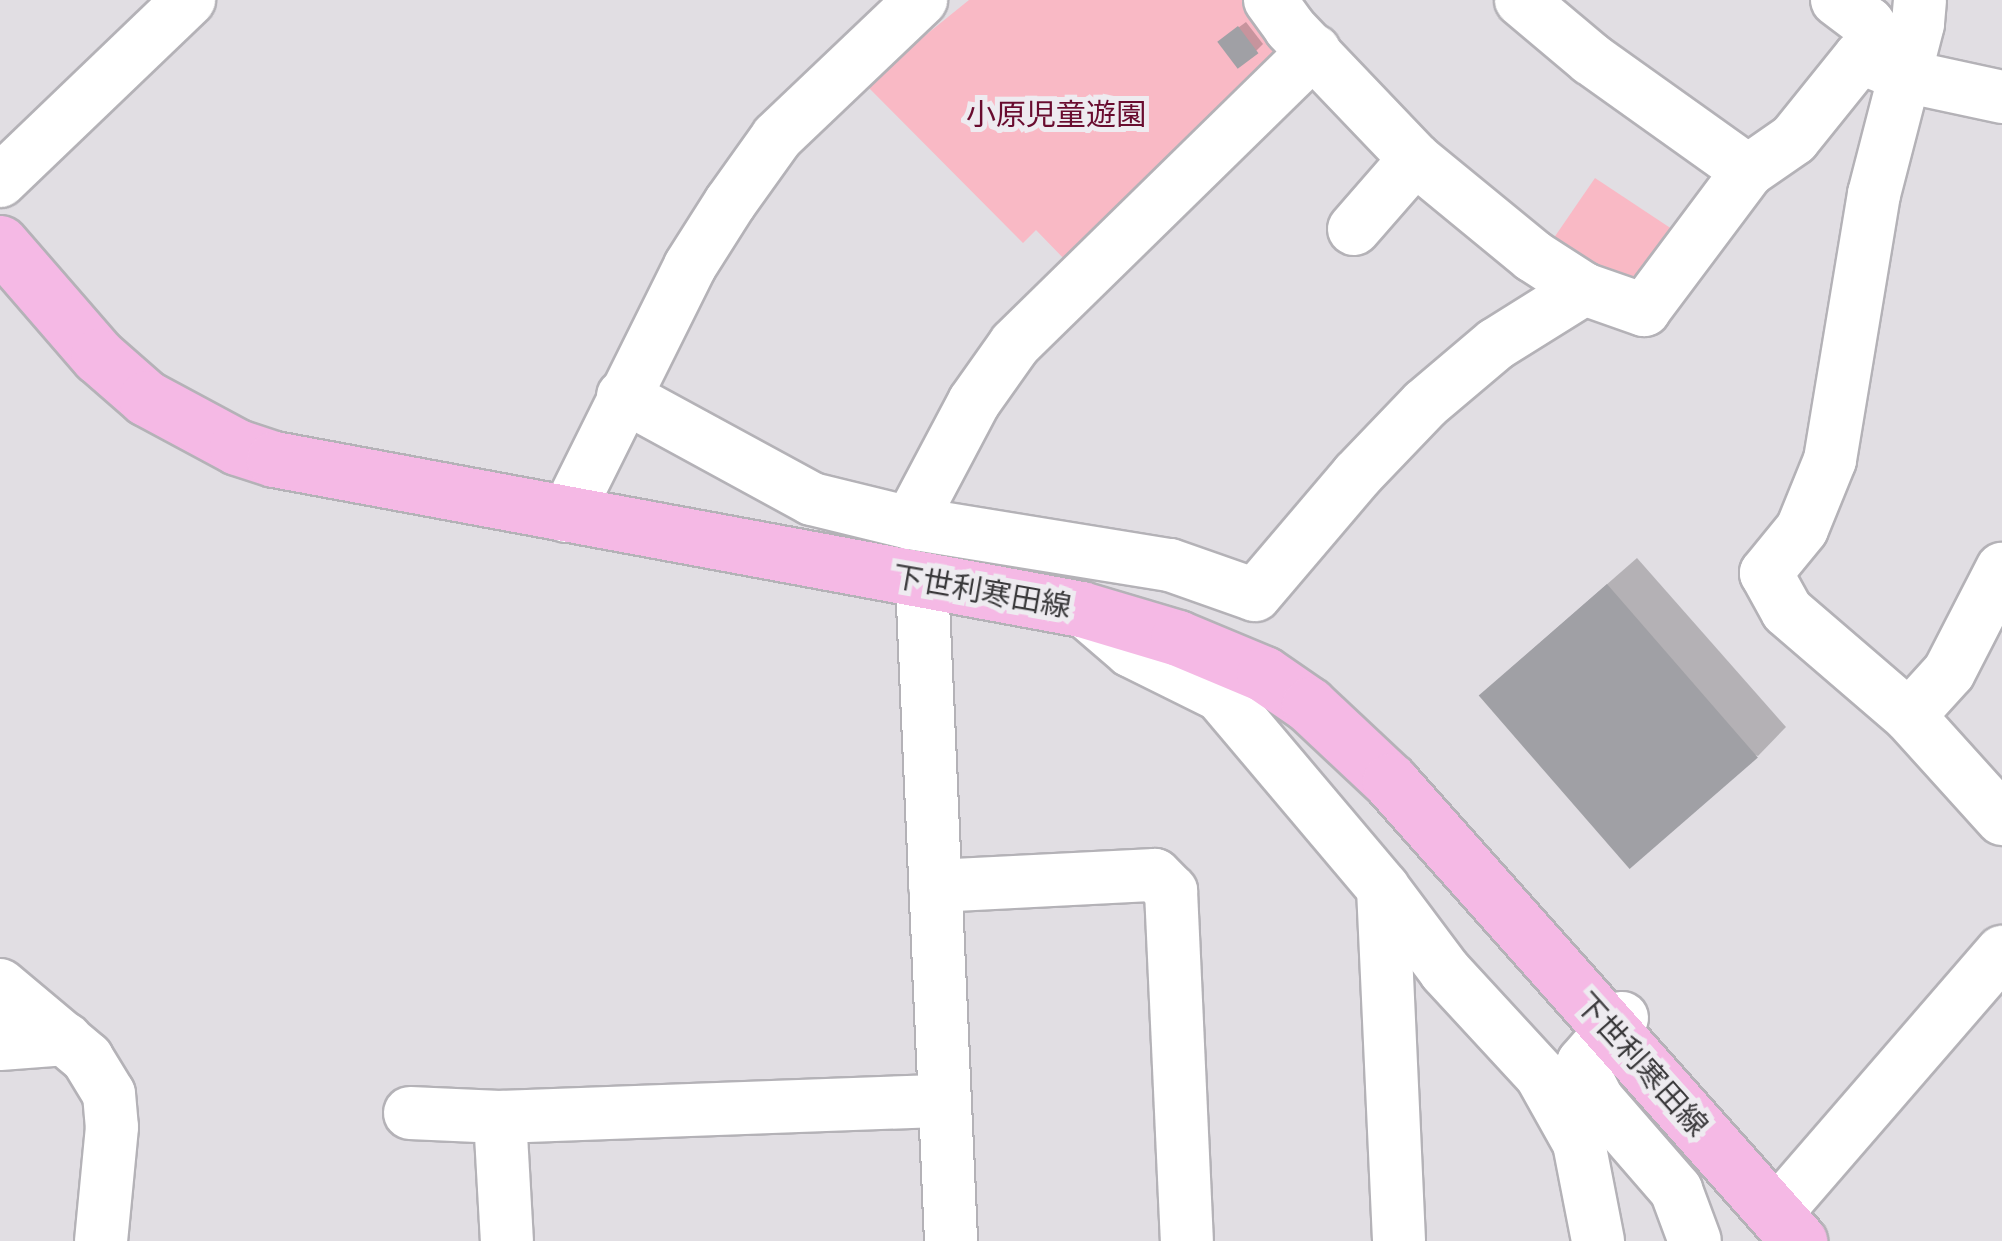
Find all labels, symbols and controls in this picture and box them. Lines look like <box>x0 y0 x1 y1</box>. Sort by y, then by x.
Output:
park label: 小原児童遊園 <box>966 96 1146 132</box>
street label: 下世利寒田線 <box>890 558 1074 624</box>
street label: 下世利寒田線 <box>1568 985 1716 1143</box>

